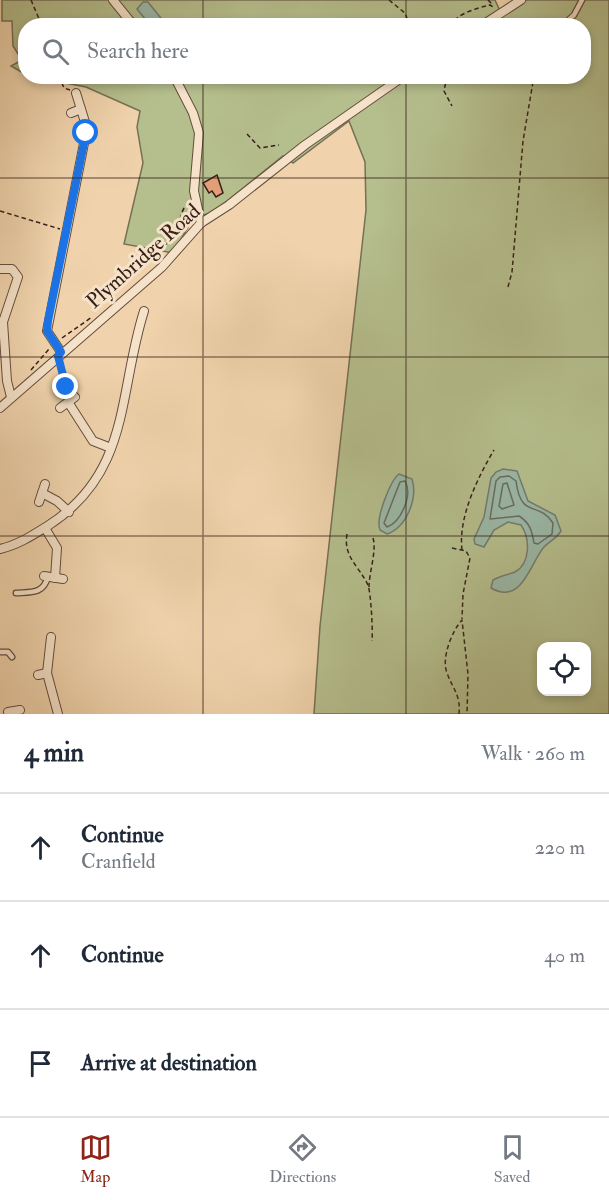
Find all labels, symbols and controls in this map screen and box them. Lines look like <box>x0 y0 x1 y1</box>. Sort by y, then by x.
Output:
search box <box>18 18 591 84</box>
icon: search <box>39 35 72 68</box>
text: Search here <box>87 37 189 65</box>
route start <box>72 119 98 145</box>
street label: Plymbridge Road <box>81 198 206 315</box>
route end <box>52 373 78 399</box>
map controls <box>537 642 591 696</box>
button: locate <box>537 642 591 696</box>
text: 4 min <box>24 737 84 769</box>
text: Walk · 260 m <box>481 741 585 766</box>
text: Continue <box>81 821 164 849</box>
icon: ahead <box>24 831 57 864</box>
text: 220 m <box>535 835 585 860</box>
text: Cranfield <box>81 849 156 874</box>
icon: ahead <box>24 939 57 972</box>
text: Continue <box>81 941 164 969</box>
text: 40 m <box>544 943 585 968</box>
icon: arrive <box>24 1047 57 1080</box>
text: Arrive at destination <box>81 1049 257 1077</box>
tab: Map <box>79 1131 112 1187</box>
tab: Directions <box>269 1131 336 1187</box>
tab: Saved <box>494 1131 530 1187</box>

